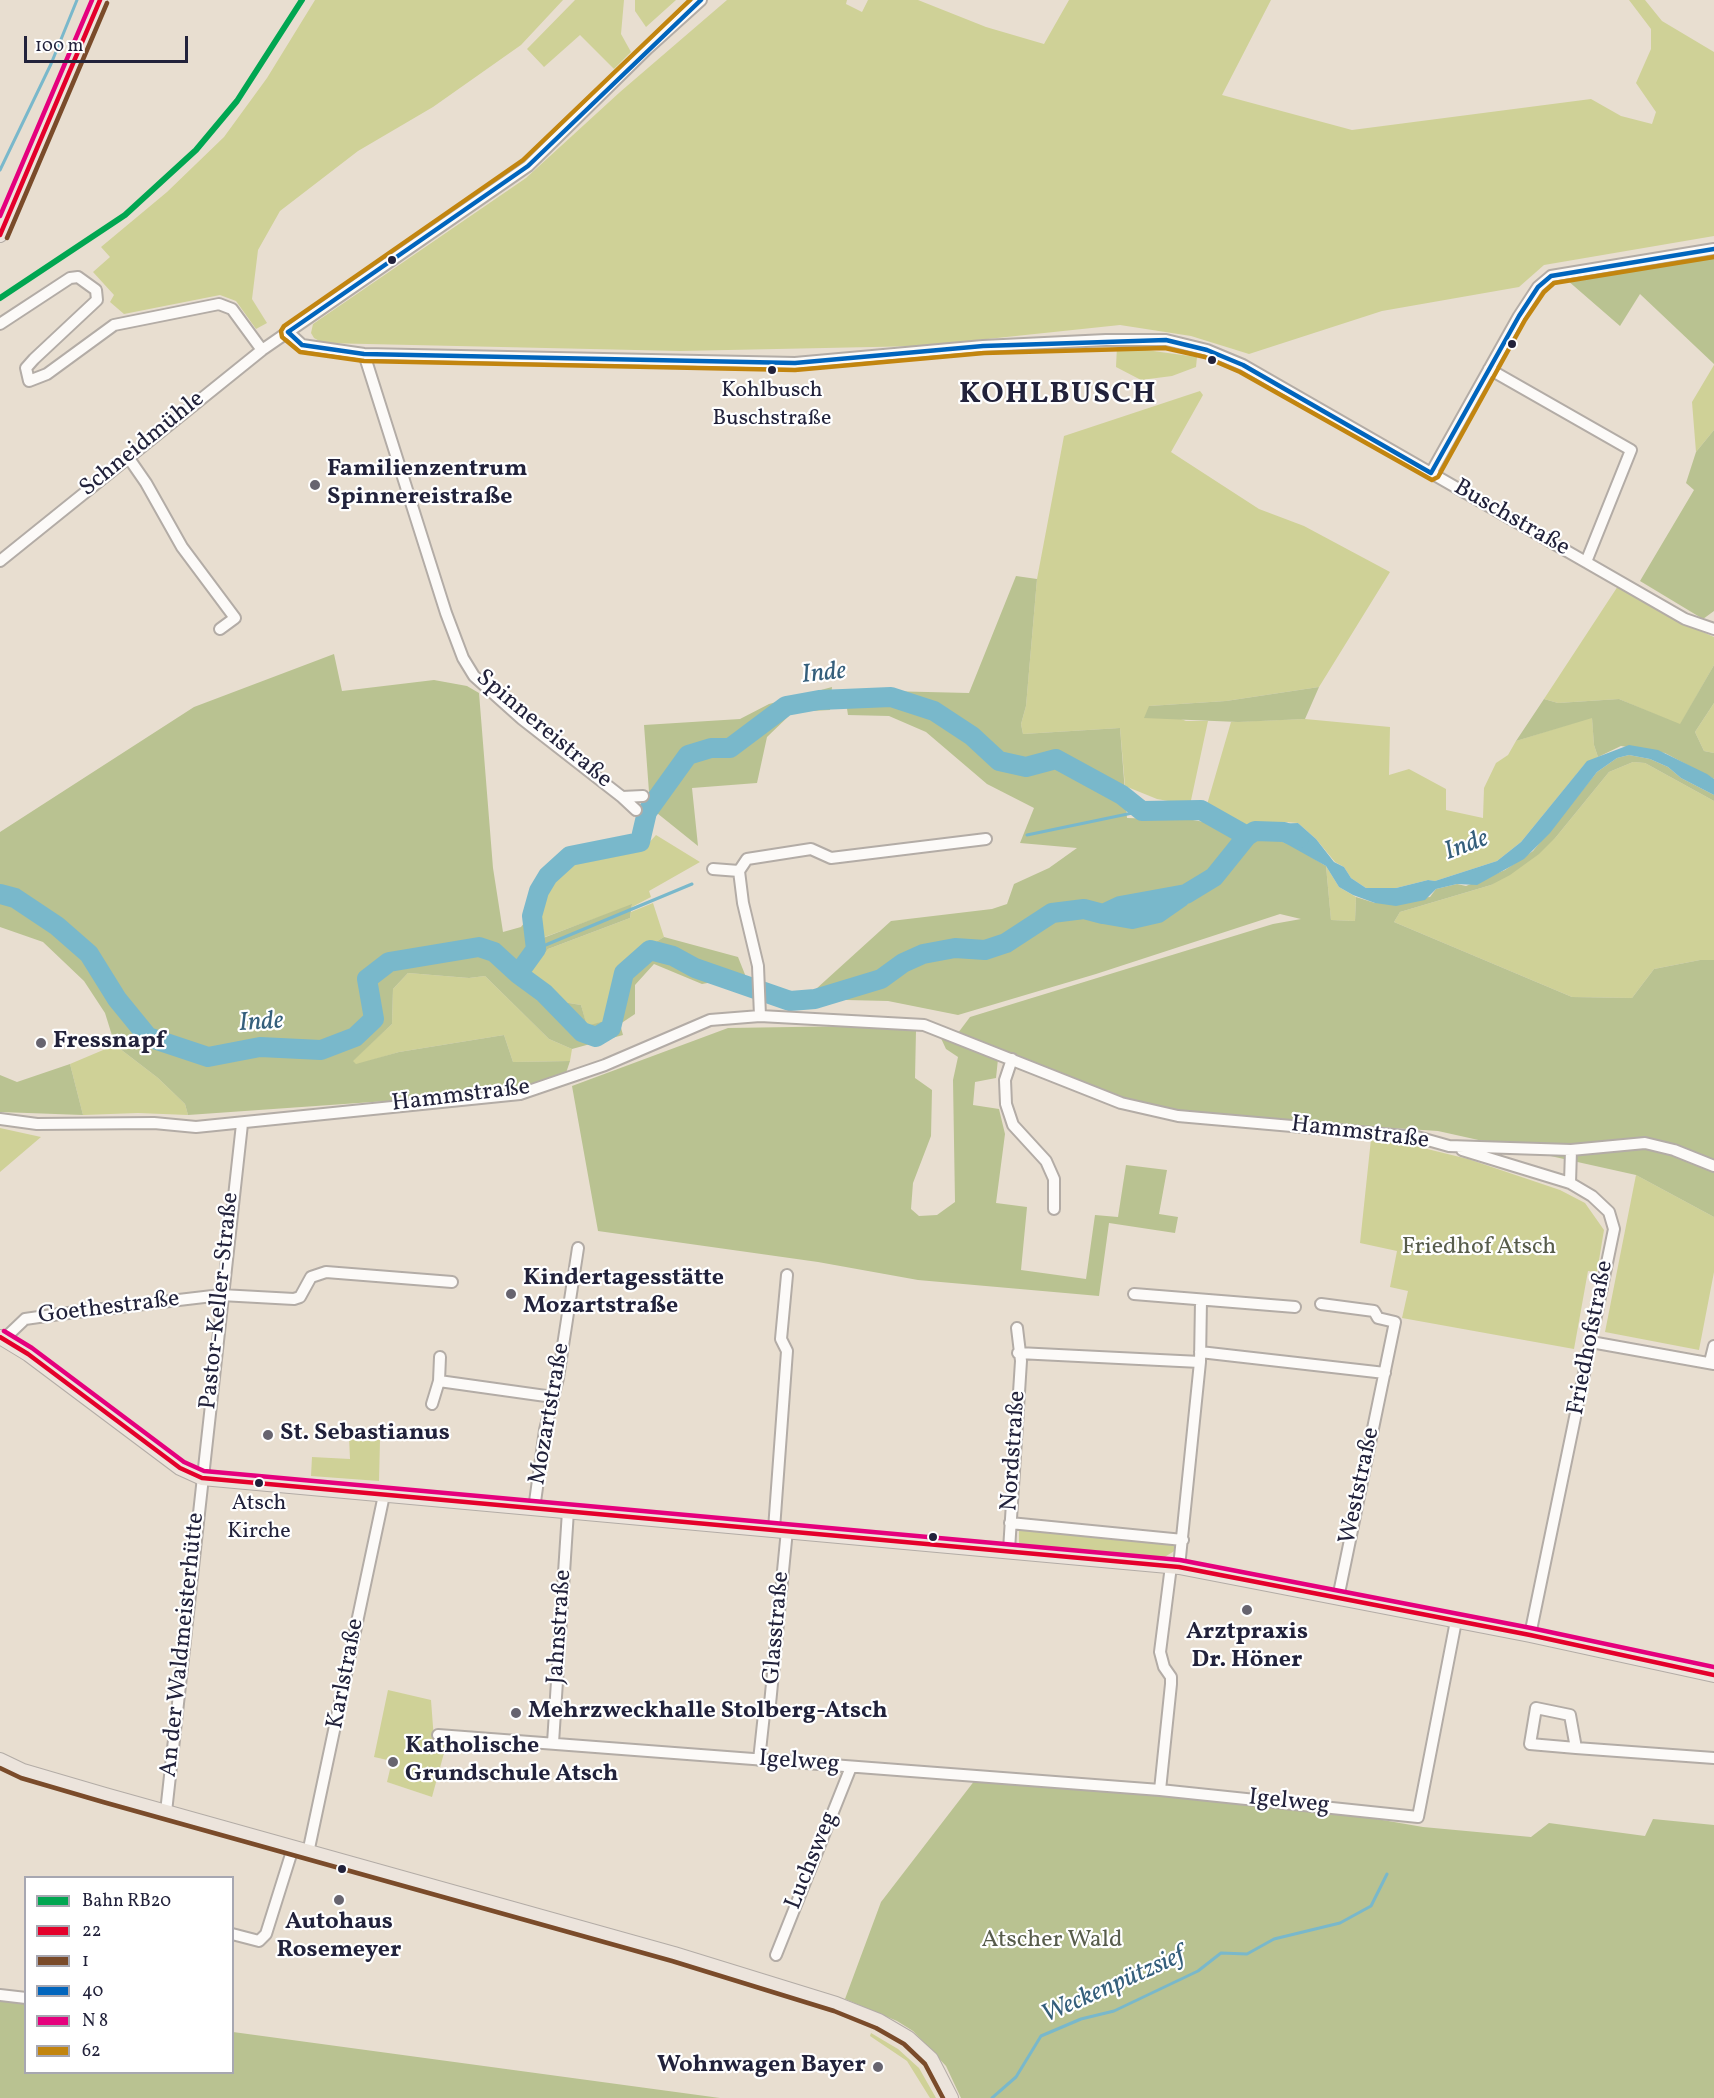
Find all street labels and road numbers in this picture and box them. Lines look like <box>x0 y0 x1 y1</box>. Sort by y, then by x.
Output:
street label: Schneidmühle <box>75 386 211 504</box>
street label: Buschstraße <box>1448 474 1574 564</box>
street label: Spinnereistraße <box>469 665 617 795</box>
street label: Hammstraße <box>390 1074 532 1120</box>
street label: Hammstraße <box>1289 1111 1431 1157</box>
street label: Pastor-Keller-Straße <box>195 1191 247 1411</box>
street label: Friedhofstraße <box>1563 1258 1621 1418</box>
street label: Goethestraße <box>37 1286 181 1332</box>
street label: Mozartstraße <box>524 1341 578 1487</box>
street label: Nordstraße <box>996 1390 1034 1512</box>
street label: Weststraße <box>1335 1425 1387 1547</box>
street label: An der Waldmeisterhütte <box>156 1511 212 1779</box>
street label: Jahnstraße <box>543 1569 579 1685</box>
street label: Glasstraße <box>759 1570 797 1686</box>
street label: Karlstraße <box>322 1616 372 1732</box>
street label: Igelweg <box>757 1746 841 1780</box>
street label: Igelweg <box>1247 1784 1331 1822</box>
street label: Luchsweg <box>780 1808 846 1914</box>

